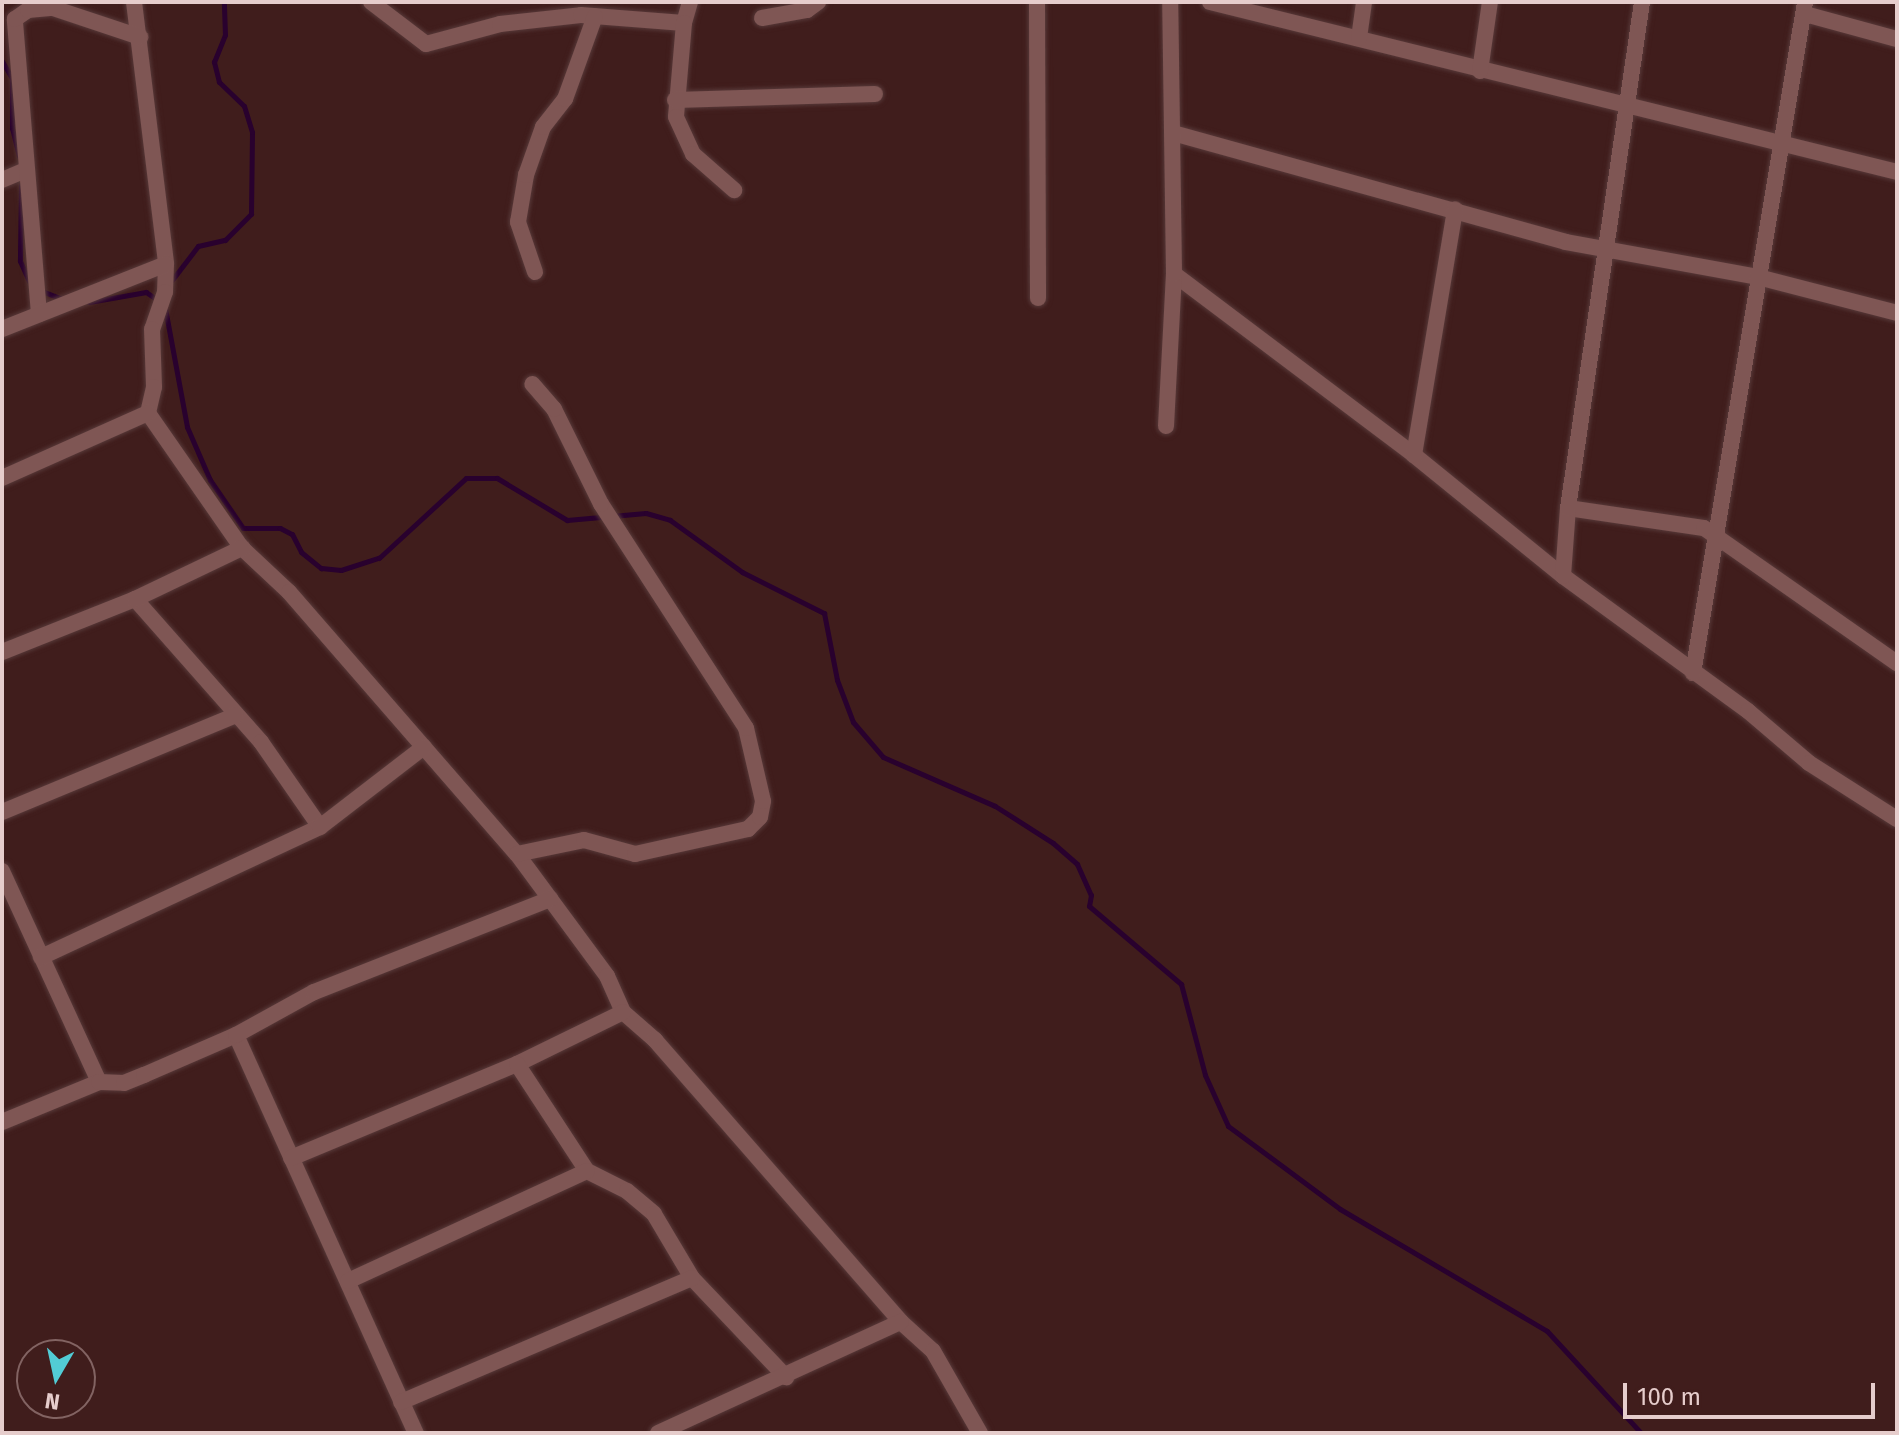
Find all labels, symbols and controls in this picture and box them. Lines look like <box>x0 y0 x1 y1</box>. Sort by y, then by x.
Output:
north arrow <box>16 1339 96 1419</box>
scale bar <box>1627 1367 1879 1417</box>
text: 100 m <box>1637 1383 1701 1411</box>
text: N <box>43 1387 62 1416</box>

